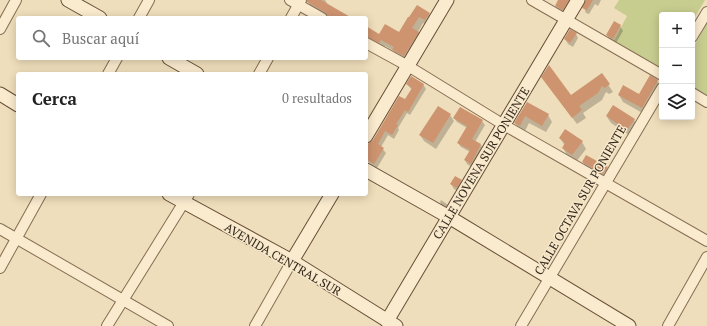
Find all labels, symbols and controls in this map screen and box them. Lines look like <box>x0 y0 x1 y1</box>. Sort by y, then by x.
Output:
map controls <box>659 12 695 120</box>
button: + <box>659 12 695 48</box>
search box <box>16 16 368 60</box>
icon: search <box>30 27 52 49</box>
text: Buscar aquí <box>62 28 139 48</box>
button: − <box>659 48 695 84</box>
street label: CALLE NOVENA SUR PONIENTE <box>430 84 532 242</box>
button: layers <box>659 84 695 120</box>
text: Cerca <box>32 87 77 110</box>
text: 0 resultados <box>282 89 352 107</box>
street label: CALLE OCTAVA SUR PONIENTE <box>531 122 629 278</box>
street label: AVENIDA CENTRAL SUR <box>222 219 344 299</box>

